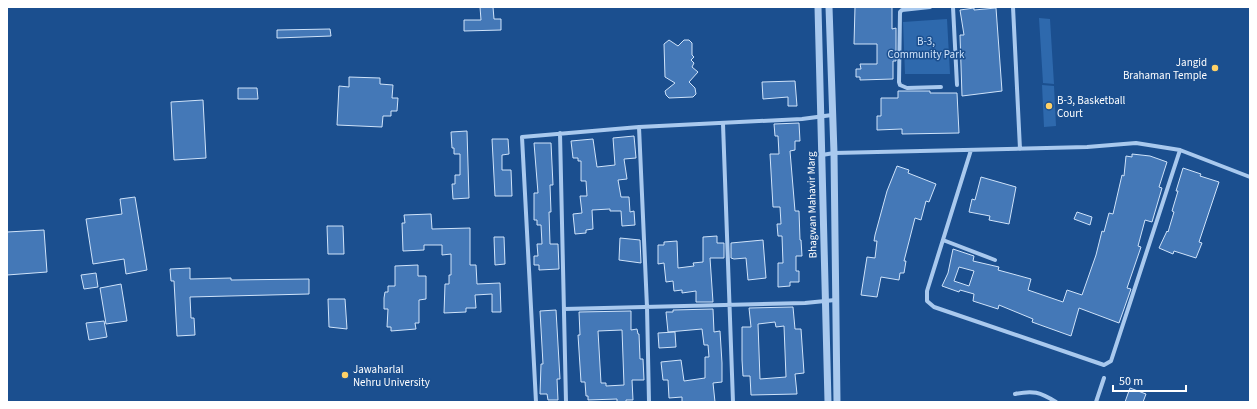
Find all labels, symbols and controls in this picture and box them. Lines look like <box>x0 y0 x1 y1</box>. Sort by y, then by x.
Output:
park label: B-3, Community Park <box>888 34 965 62</box>
place label: Jangid Brahaman Temple <box>1123 55 1208 83</box>
marker: Jangid Brahaman Temple <box>1210 63 1220 73</box>
place label: B-3, Basketball Court <box>1057 93 1126 121</box>
marker: B-3, Basketball Court <box>1044 101 1054 111</box>
street label: Bhagwan Mahavir Marg <box>804 151 820 259</box>
place label: Jawaharlal Nehru University <box>353 362 430 390</box>
scale bar <box>1113 367 1186 393</box>
marker: Jawaharlal Nehru University <box>340 370 350 380</box>
text: 50 m <box>1119 373 1143 390</box>

